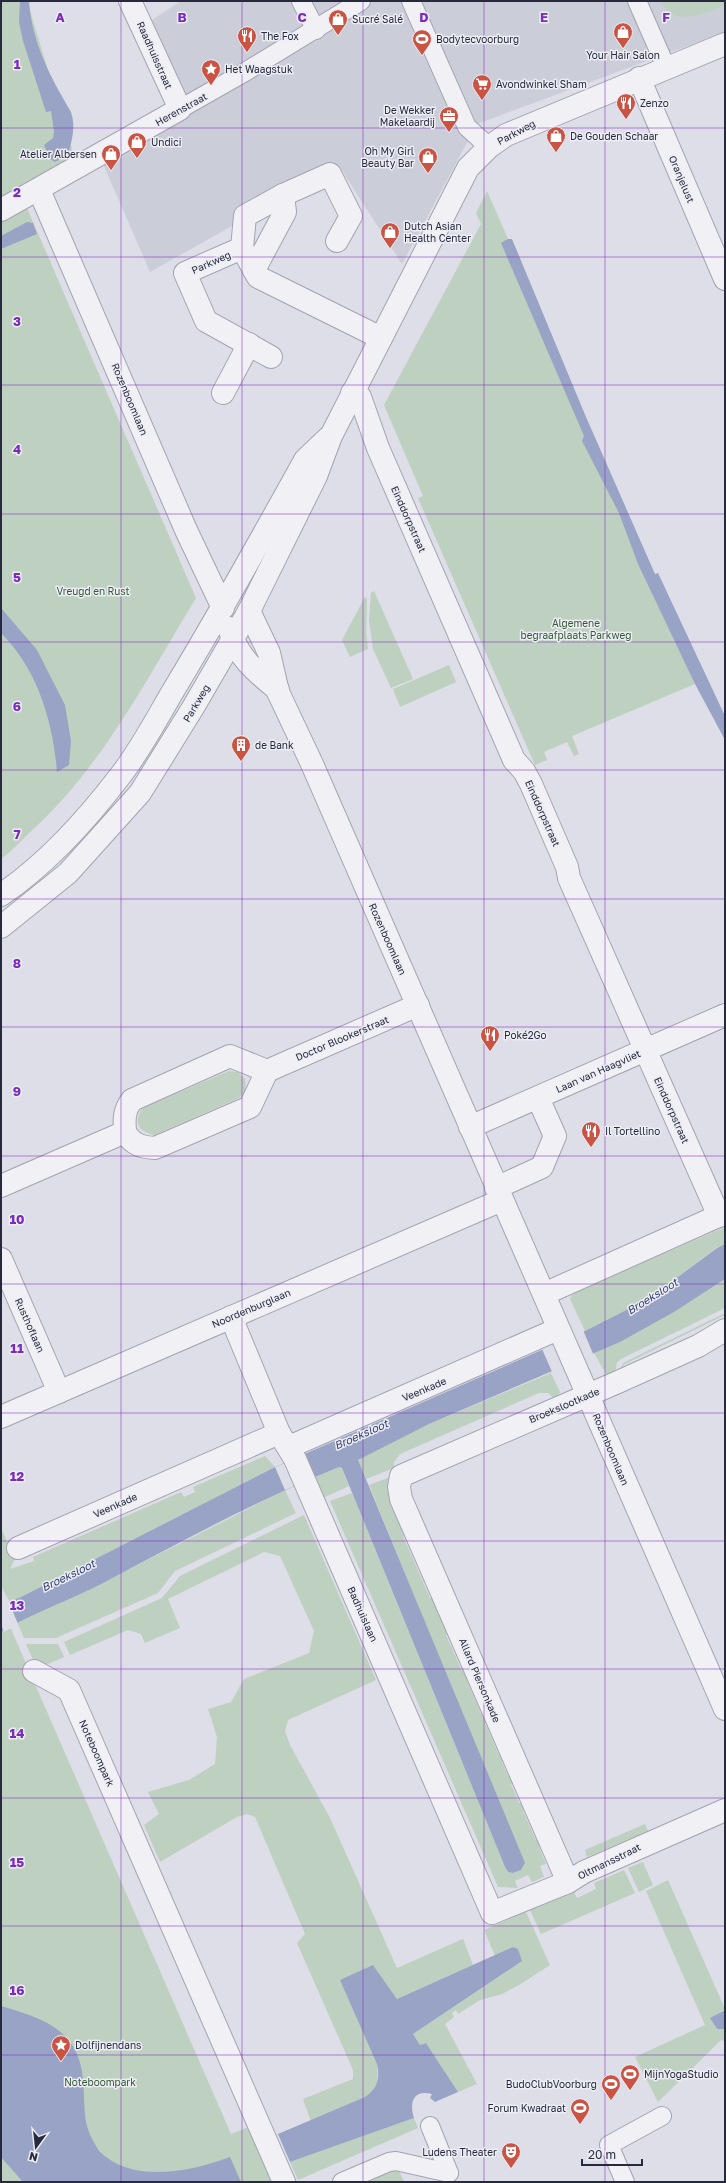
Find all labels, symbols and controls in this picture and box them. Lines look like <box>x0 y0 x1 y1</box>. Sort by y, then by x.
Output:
shop icon: Sucré Salé <box>327 8 349 36</box>
text: A <box>55 9 65 25</box>
text: B <box>177 9 187 25</box>
text: C <box>297 9 307 25</box>
text: D <box>419 9 429 25</box>
text: E <box>540 9 548 25</box>
text: F <box>662 9 670 25</box>
place label: Sucré Salé <box>352 13 403 25</box>
street label: Raadhuisstraat <box>135 19 175 91</box>
shop icon: Your Hair Salon <box>612 21 634 49</box>
restaurant icon: The Fox <box>236 25 258 53</box>
sports icon: Bodytecvoorburg <box>411 28 433 56</box>
place label: The Fox <box>261 30 299 42</box>
place label: Bodytecvoorburg <box>436 33 519 45</box>
place label: Your Hair Salon <box>586 49 660 61</box>
text: 1 <box>14 56 21 72</box>
place icon: Het Waagstuk <box>200 58 222 86</box>
place label: Het Waagstuk <box>225 63 293 75</box>
supermarket icon: Avondwinkel Sham <box>471 73 493 101</box>
place label: Avondwinkel Sham <box>496 78 587 90</box>
street label: Herenstraat <box>153 90 209 128</box>
restaurant icon: Zenzo <box>615 92 637 120</box>
place label: Zenzo <box>640 97 669 109</box>
place label: De Wekker Makelaardij <box>380 104 435 128</box>
office icon: De Wekker Makelaardij <box>438 105 460 133</box>
street label: Parkweg <box>495 117 537 147</box>
shop icon: De Gouden Schaar <box>545 125 567 153</box>
place label: De Gouden Schaar <box>570 130 658 142</box>
shop icon: Undici <box>126 131 148 159</box>
place label: Undici <box>151 136 181 148</box>
shop icon: Atelier Albersen <box>100 143 122 171</box>
place label: Oh My Girl Beauty Bar <box>361 145 414 169</box>
shop icon: Oh My Girl Beauty Bar <box>417 146 439 174</box>
place label: Atelier Albersen <box>20 148 97 160</box>
street label: Oranjelust <box>667 154 697 204</box>
text: 2 <box>13 184 21 200</box>
place label: Dutch Asian Health Center <box>404 220 471 244</box>
shop icon: Dutch Asian Health Center <box>379 221 401 249</box>
street label: Parkweg <box>190 248 232 276</box>
text: 3 <box>13 313 21 329</box>
street label: Rozenboomlaan <box>109 361 151 437</box>
text: 4 <box>13 441 21 457</box>
street label: Einddorpstraat <box>389 484 429 554</box>
text: 5 <box>13 569 21 585</box>
park label: Vreugd en Rust <box>56 585 130 597</box>
park label: Algemene begraafplaats Parkweg <box>521 617 631 641</box>
street label: Parkweg <box>180 682 212 724</box>
text: 6 <box>13 698 21 714</box>
building icon: de Bank <box>230 734 252 762</box>
place label: de Bank <box>255 739 294 751</box>
street label: Einddorpstraat <box>523 778 563 848</box>
text: 7 <box>13 826 21 842</box>
street label: Rozenboomlaan <box>367 901 409 977</box>
text: 8 <box>13 955 21 971</box>
street label: Doctor Blookerstraat <box>294 1013 390 1063</box>
restaurant icon: Poké2Go <box>479 1024 501 1052</box>
place label: Poké2Go <box>504 1029 547 1041</box>
street label: Laan van Haagvliet <box>554 1047 642 1095</box>
street label: Einddorpstraat <box>652 1075 692 1145</box>
text: 9 <box>13 1083 21 1099</box>
restaurant icon: Il Tortellino <box>580 1120 602 1148</box>
place label: Il Tortellino <box>605 1125 660 1137</box>
text: 10 <box>9 1211 25 1227</box>
water label: Broeksloot <box>624 1274 681 1317</box>
street label: Noordenburglaan <box>210 1286 292 1330</box>
street label: Rusthoflaan <box>13 1296 47 1354</box>
text: 11 <box>10 1340 24 1356</box>
street label: Veenkade <box>400 1374 448 1404</box>
street label: Broekslootkade <box>527 1385 601 1425</box>
street label: Rozenboomlaan <box>590 1411 632 1487</box>
water label: Broeksloot <box>332 1416 391 1452</box>
text: 12 <box>10 1468 24 1484</box>
street label: Veenkade <box>91 1490 139 1520</box>
water label: Broeksloot <box>39 1556 98 1593</box>
street label: Badhuislaan <box>345 1584 381 1644</box>
text: 13 <box>10 1597 24 1613</box>
street label: Allard Piersonkade <box>457 1636 503 1724</box>
street label: Noteboompark <box>77 1718 117 1789</box>
text: 14 <box>10 1725 24 1741</box>
street label: Oltmansstraat <box>576 1841 642 1881</box>
text: 15 <box>10 1854 24 1870</box>
text: 16 <box>10 1982 24 1998</box>
place icon: Dolfijnendans <box>50 2034 72 2062</box>
place label: Dolfijnendans <box>75 2039 141 2051</box>
sports icon: MijnYogaStudio <box>619 2063 641 2091</box>
place label: MijnYogaStudio <box>644 2068 719 2080</box>
sports icon: BudoClubVoorburg <box>600 2073 622 2101</box>
park label: Noteboompark <box>64 2076 136 2088</box>
place label: BudoClubVoorburg <box>506 2078 597 2090</box>
sports icon: Forum Kwadraat <box>569 2097 591 2125</box>
place label: Forum Kwadraat <box>488 2102 566 2114</box>
north arrow <box>16 2127 56 2167</box>
theatre icon: Ludens Theater <box>500 2141 522 2169</box>
scale bar <box>582 2141 642 2167</box>
place label: Ludens Theater <box>422 2146 497 2158</box>
text: 20 m <box>588 2147 616 2162</box>
text: N <box>28 2150 39 2165</box>

